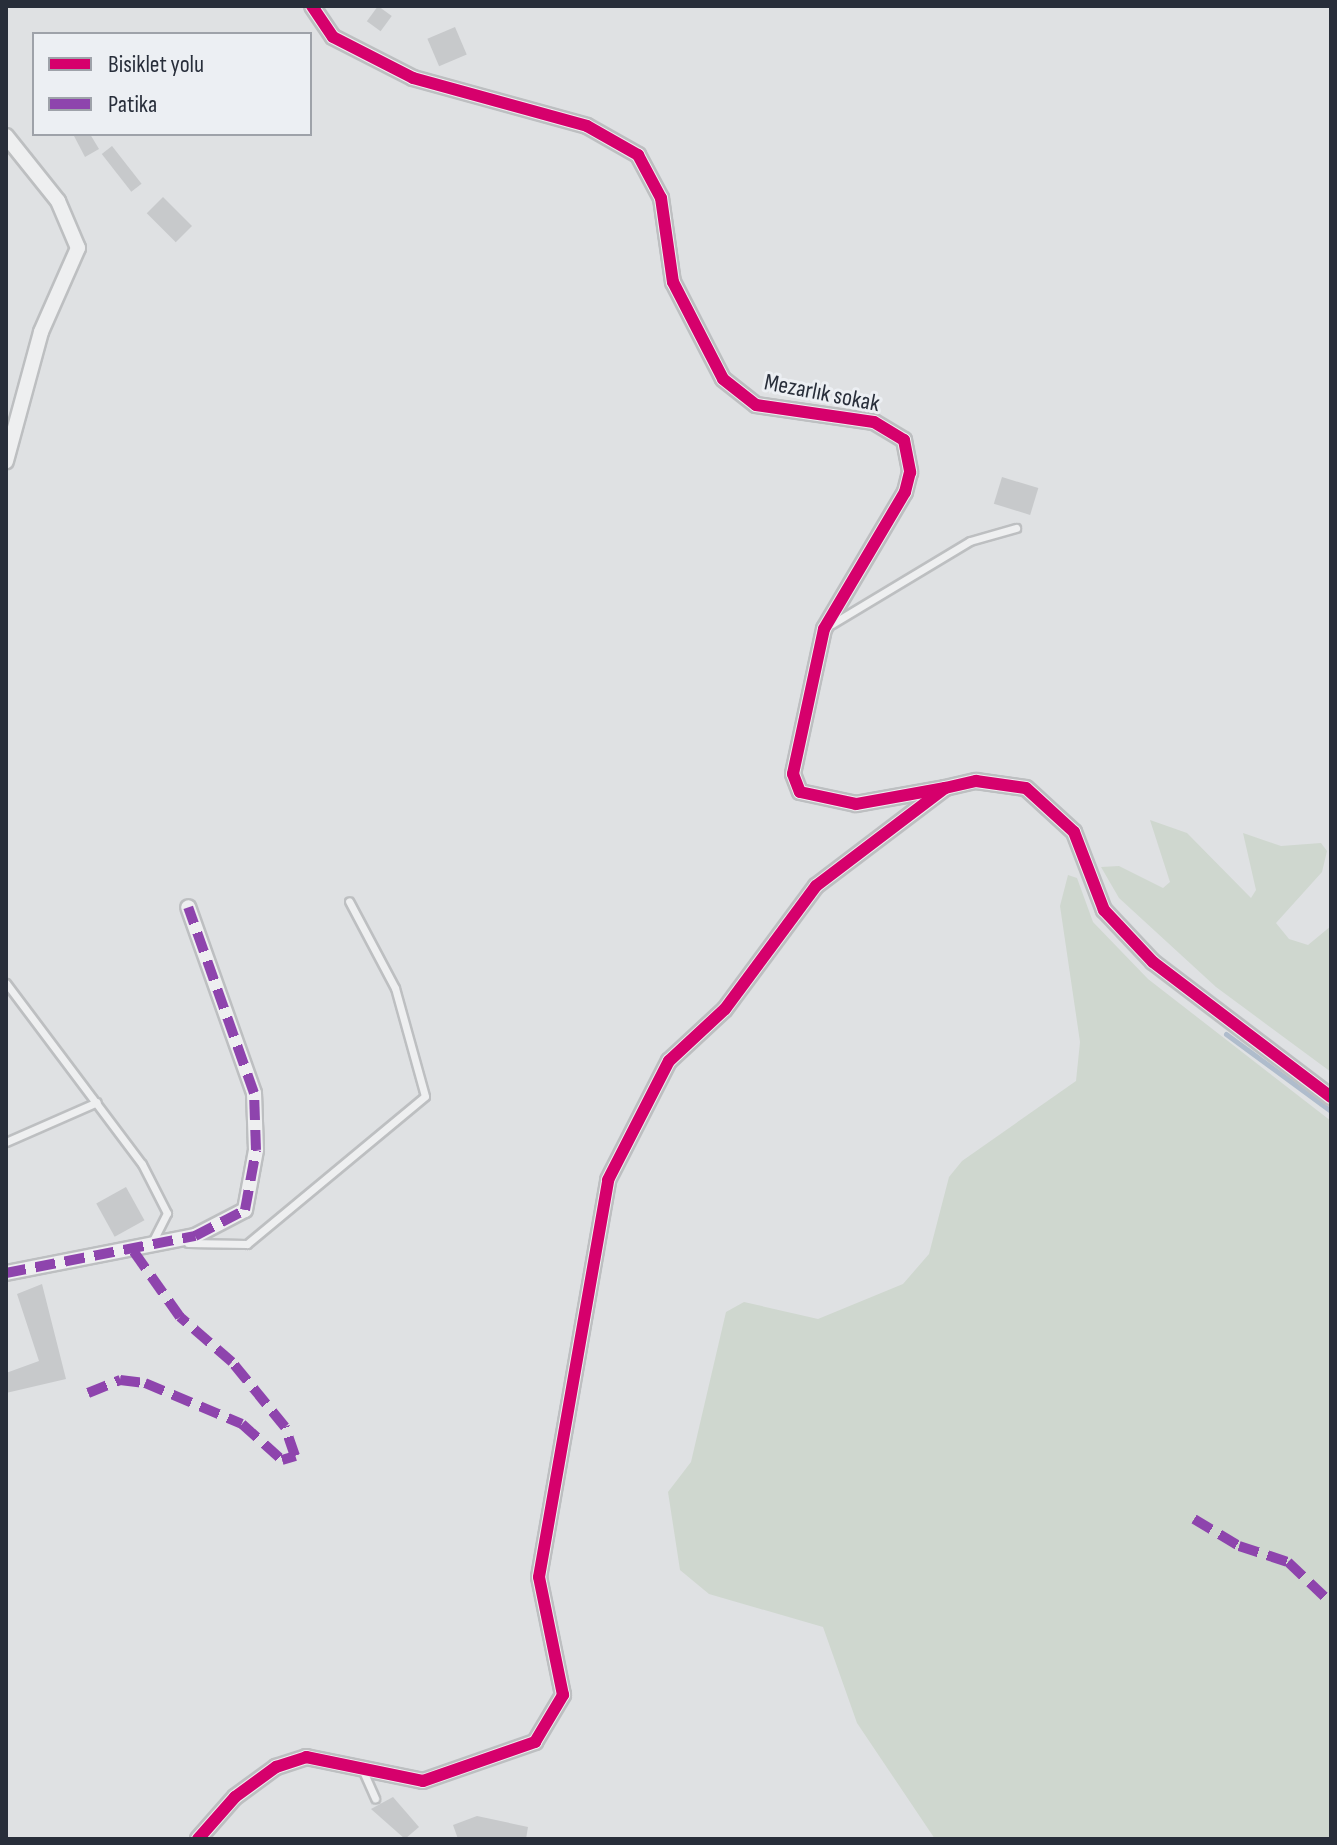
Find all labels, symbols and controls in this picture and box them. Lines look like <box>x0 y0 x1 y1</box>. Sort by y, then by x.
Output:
legend <box>32 32 312 136</box>
text: Bisiklet yolu <box>108 50 204 79</box>
text: Patika <box>108 90 157 119</box>
street label: Mezarlık sokak <box>762 368 882 418</box>

